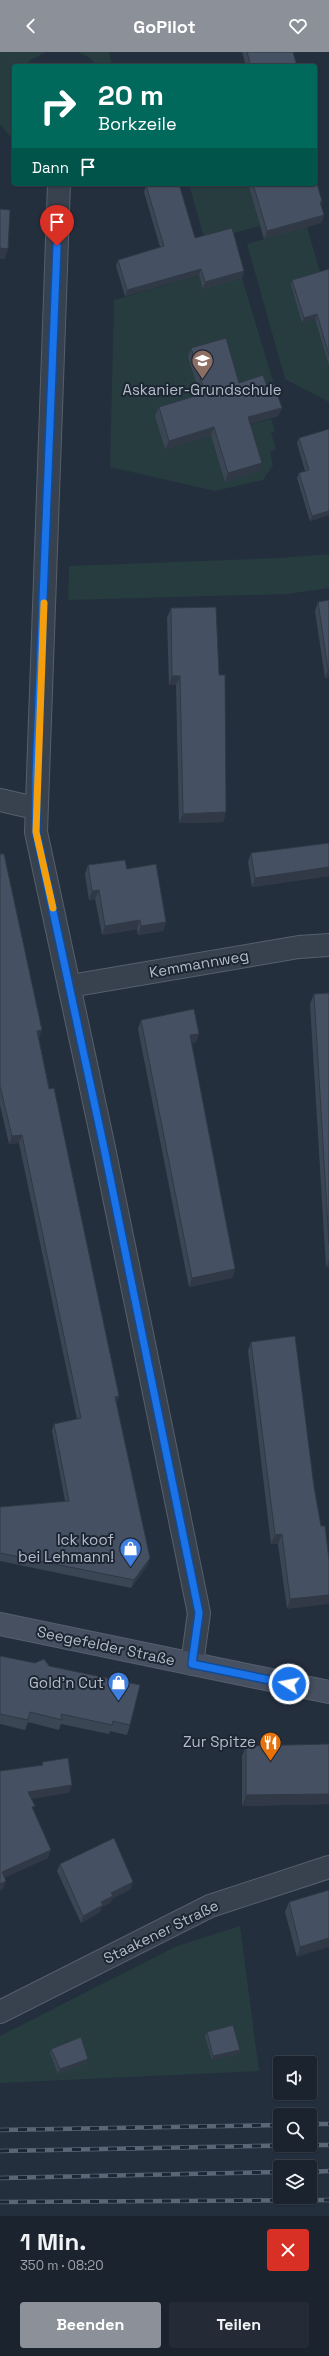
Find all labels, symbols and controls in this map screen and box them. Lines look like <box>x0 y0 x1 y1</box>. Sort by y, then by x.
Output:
icon: back <box>20 15 42 37</box>
text: GoPilot <box>133 15 196 38</box>
icon: heart <box>287 15 309 37</box>
text: 20 m <box>98 77 164 113</box>
icon: right <box>32 80 84 132</box>
text: Borkzeile <box>98 112 177 135</box>
icon: arrive <box>77 156 99 178</box>
text: Dann <box>32 158 69 177</box>
pin <box>40 205 74 246</box>
icon: arrive <box>46 211 68 233</box>
school or university icon: Askanier-Grundschule <box>189 348 215 381</box>
place label: Askanier-Grundschule <box>122 380 282 399</box>
street label: Kemmannweg <box>148 945 250 982</box>
place label: Ick koof bei Lehmann! <box>18 1530 114 1566</box>
shop icon: Ick koof bei Lehmann! <box>117 1536 143 1569</box>
street label: Seegefelder Straße <box>35 1622 177 1669</box>
position arrow <box>268 1663 310 1705</box>
shop icon: Gold'n Cut <box>106 1670 132 1703</box>
place label: Gold'n Cut <box>29 1673 104 1692</box>
restaurant icon: Zur Spitze <box>258 1729 284 1762</box>
place label: Zur Spitze <box>183 1732 256 1751</box>
street label: Staakener Straße <box>100 1895 222 1968</box>
map controls <box>273 2056 317 2204</box>
button: sound <box>273 2056 317 2100</box>
button: search <box>273 2108 317 2152</box>
button: layers <box>273 2160 317 2204</box>
text: 1 Min. <box>20 2226 86 2257</box>
button: close <box>267 2229 309 2271</box>
text: 350 m · 08:20 <box>20 2257 104 2274</box>
button: Beenden <box>20 2302 161 2348</box>
button: Teilen <box>169 2302 309 2348</box>

